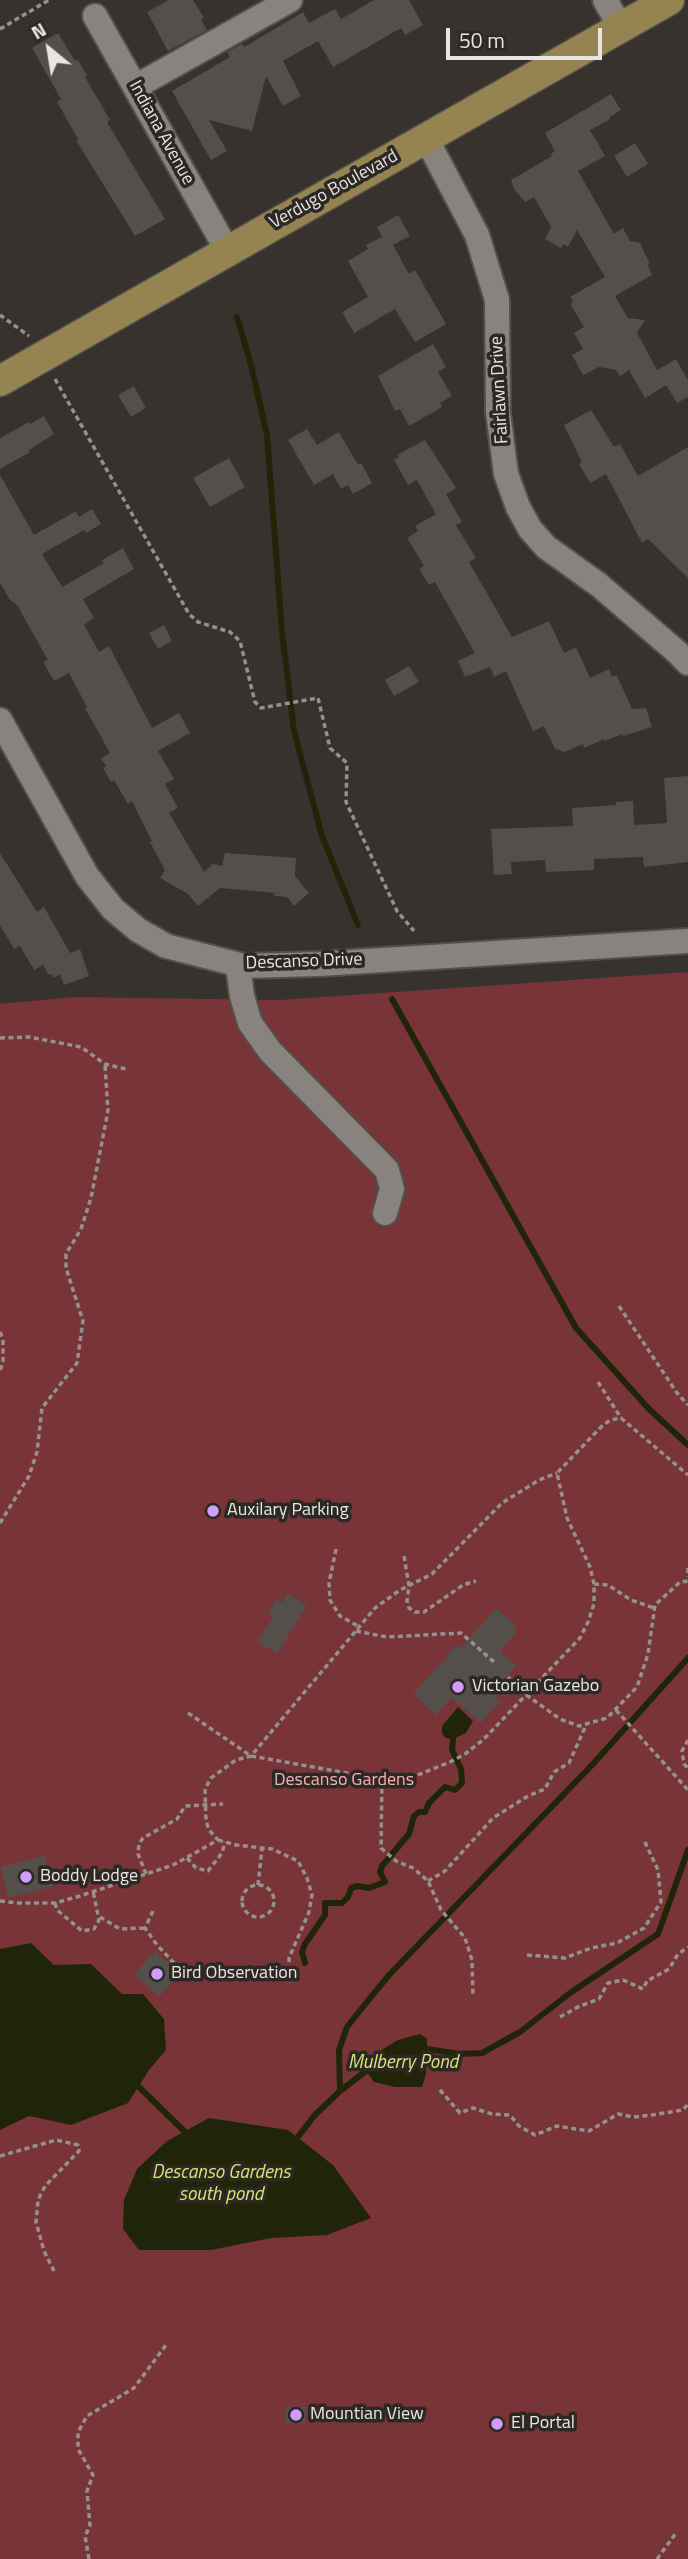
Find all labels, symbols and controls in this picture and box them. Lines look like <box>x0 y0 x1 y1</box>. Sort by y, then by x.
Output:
north arrow <box>14 14 84 84</box>
scale bar <box>450 14 606 58</box>
text: N <box>25 15 51 46</box>
text: 50 m <box>459 24 505 56</box>
street label: Indiana Avenue <box>124 77 198 189</box>
street label: Verdugo Boulevard <box>266 146 402 234</box>
street label: Fairlawn Drive <box>486 336 514 444</box>
street label: Descanso Drive <box>245 949 363 975</box>
place label: Auxilary Parking <box>227 1500 349 1522</box>
marker: Auxilary Parking <box>205 1503 221 1519</box>
place label: Victorian Gazebo <box>472 1676 599 1698</box>
marker: Victorian Gazebo <box>450 1679 466 1695</box>
park label: Descanso Gardens <box>274 1770 414 1792</box>
place label: Boddy Lodge <box>40 1866 138 1888</box>
marker: Boddy Lodge <box>18 1869 34 1885</box>
place label: Bird Observation <box>171 1963 298 1985</box>
marker: Bird Observation <box>149 1966 165 1982</box>
water label: Mulberry Pond <box>348 2052 458 2074</box>
water label: Descanso Gardens south pond <box>152 2162 290 2206</box>
place label: Mountian View <box>310 2404 424 2426</box>
marker: Mountian View <box>288 2407 304 2423</box>
place label: El Portal <box>511 2413 575 2435</box>
marker: El Portal <box>489 2416 505 2432</box>

